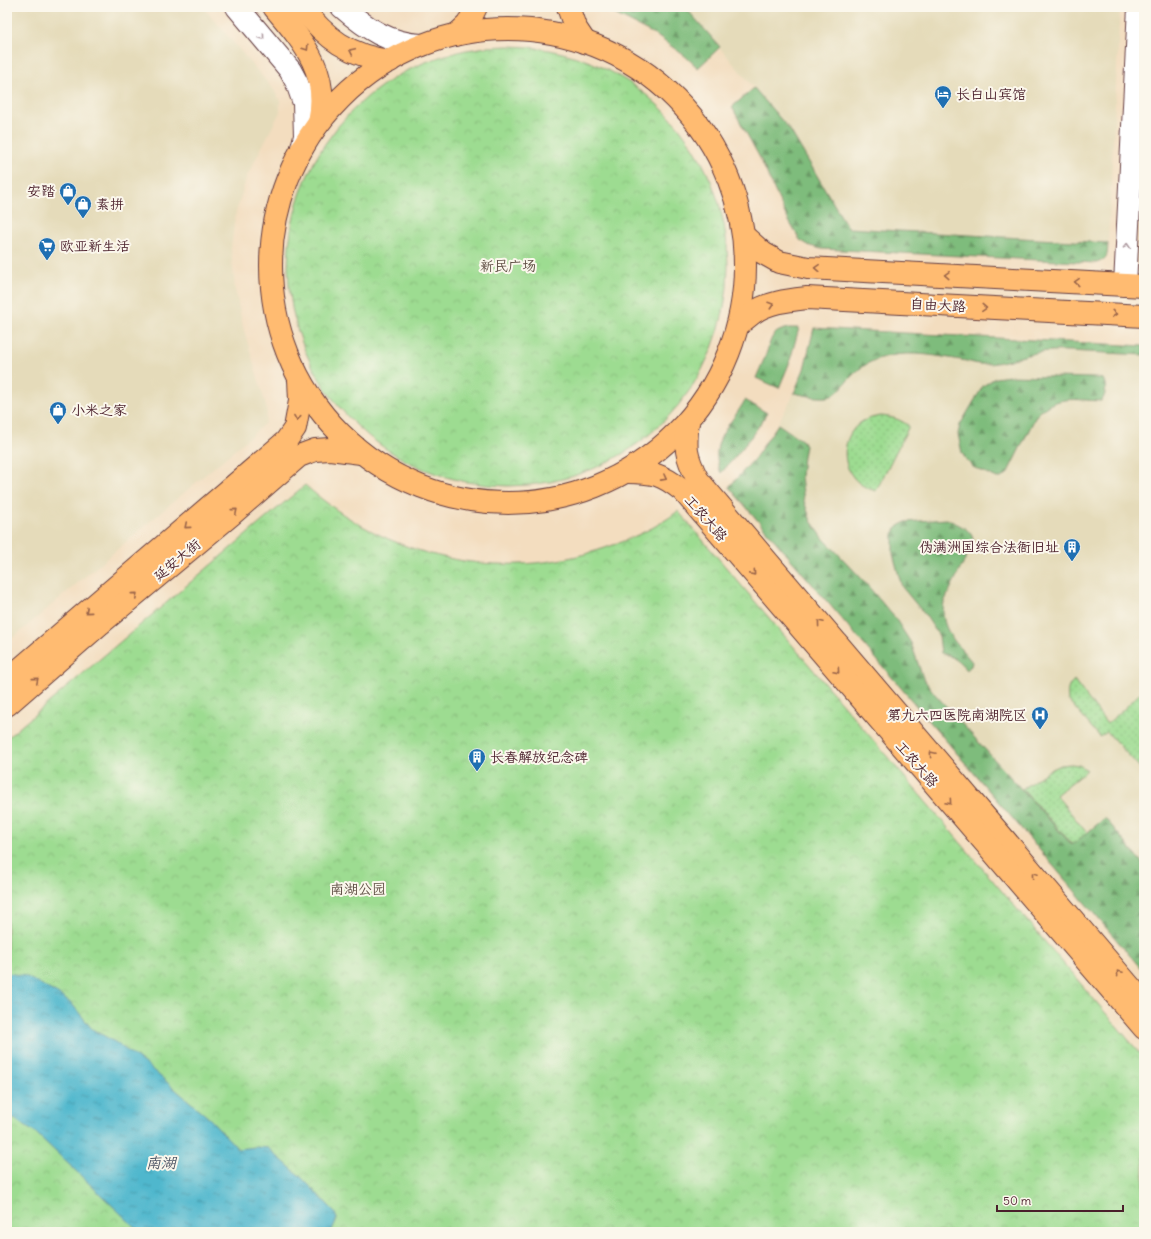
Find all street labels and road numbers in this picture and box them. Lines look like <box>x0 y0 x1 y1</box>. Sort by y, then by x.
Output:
street label: 自由大路 <box>910 295 966 315</box>
street label: 工农大路 <box>681 491 731 545</box>
street label: 延安大街 <box>150 535 204 585</box>
street label: 工农大路 <box>892 737 942 791</box>

